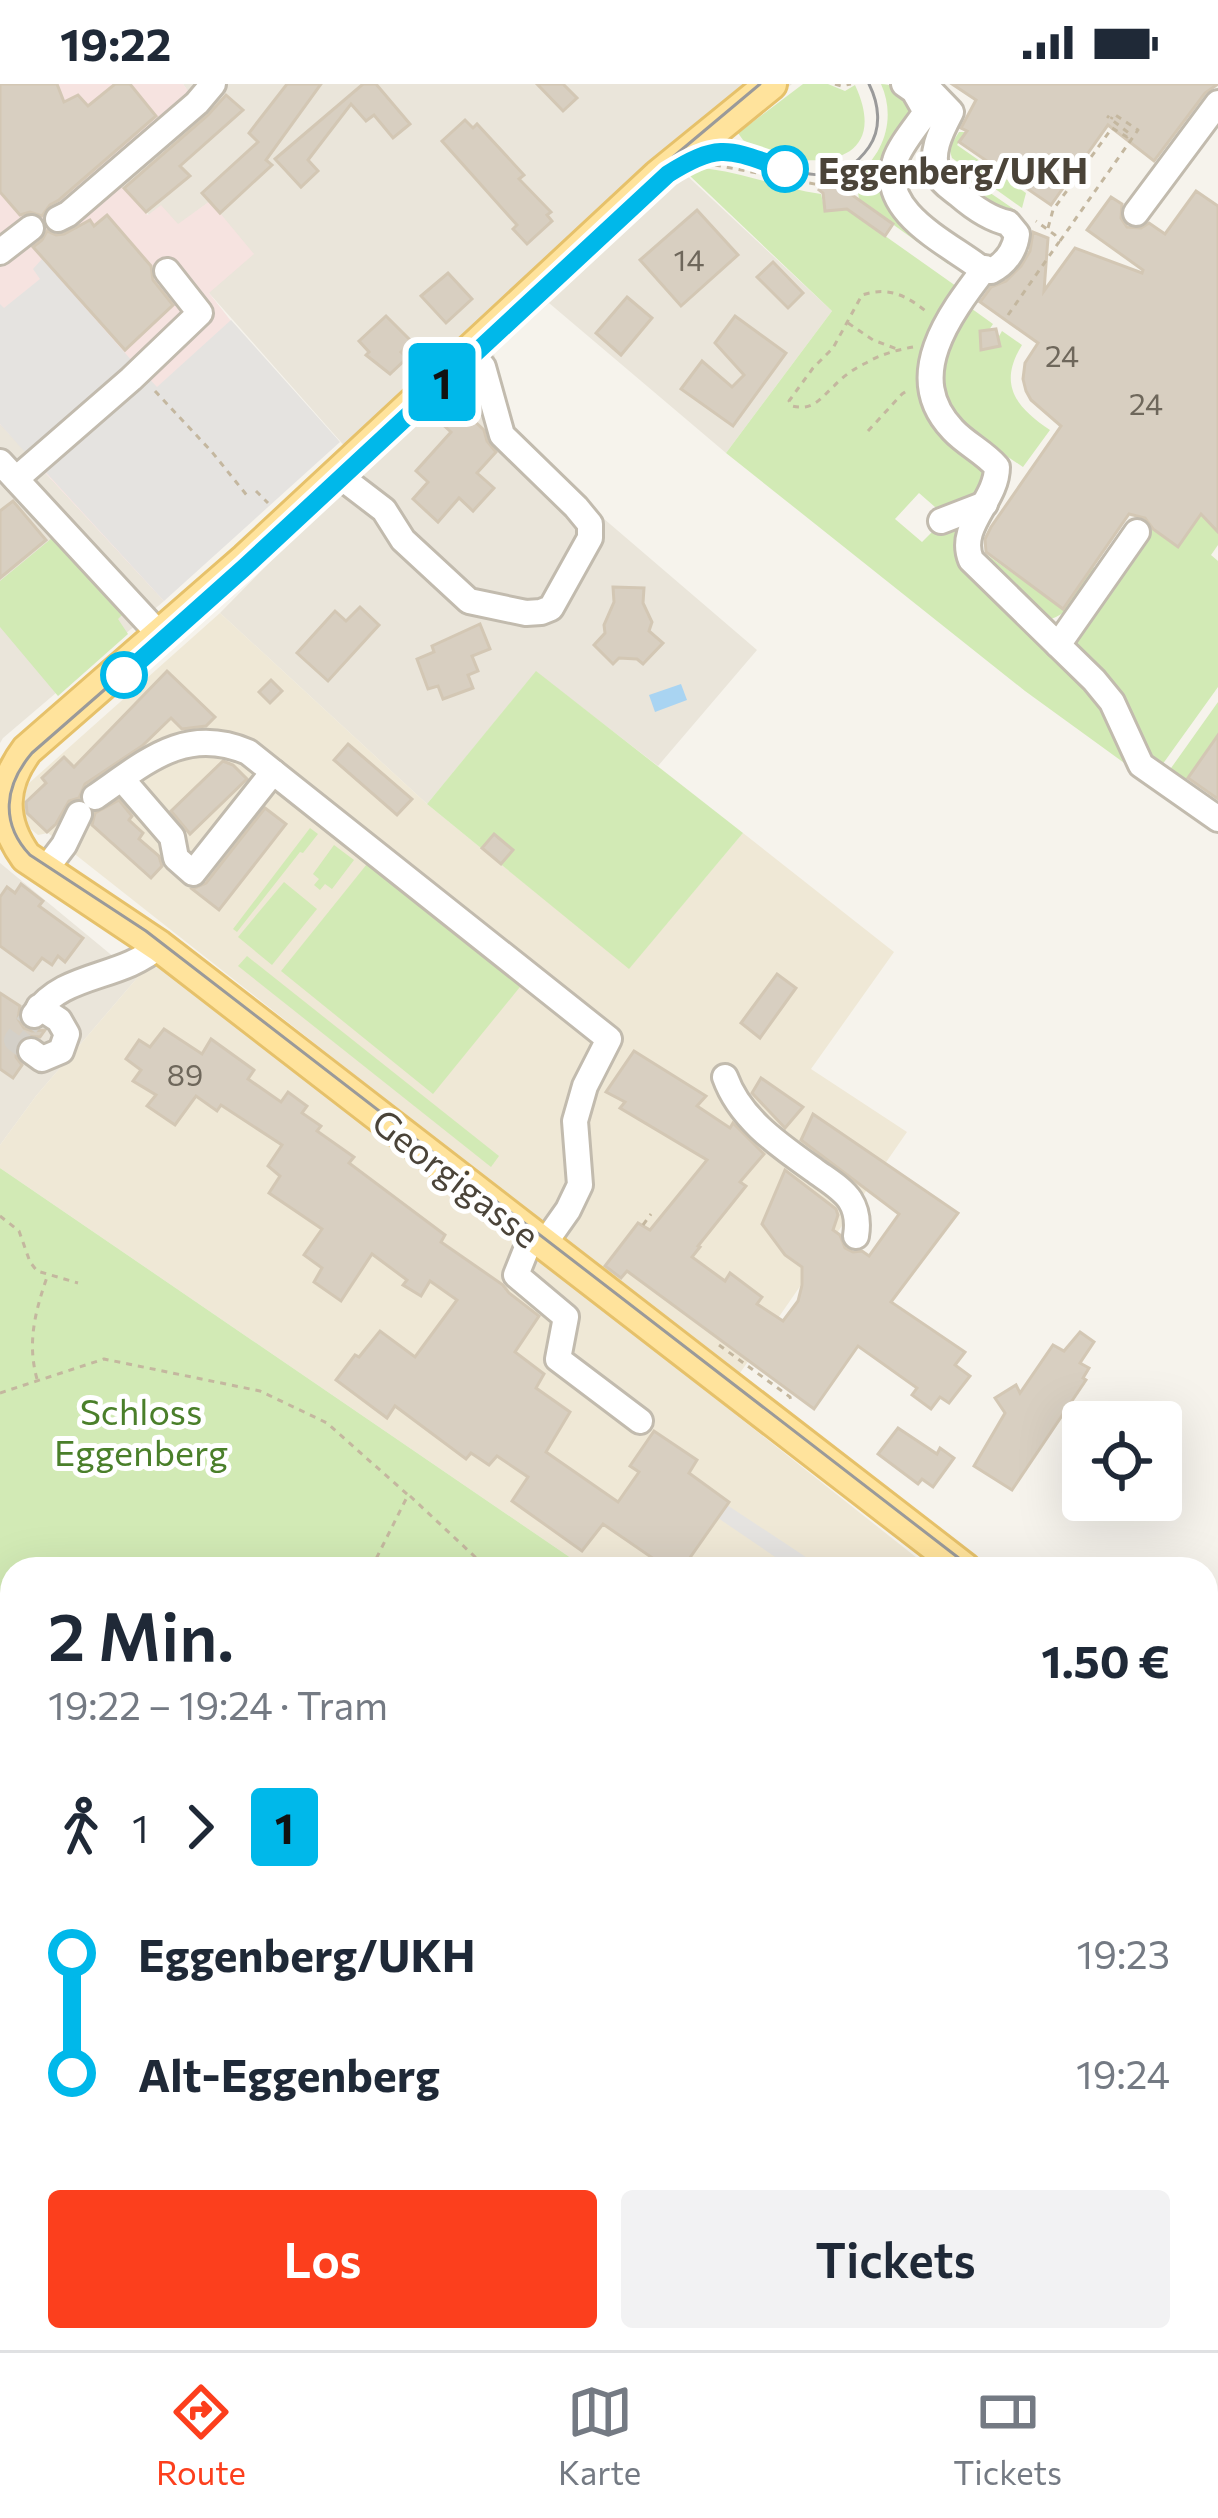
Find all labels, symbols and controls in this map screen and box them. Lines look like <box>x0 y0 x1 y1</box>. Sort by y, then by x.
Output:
text: 19:22 <box>60 15 171 70</box>
marker: Eggenberg/UKH <box>763 147 807 191</box>
place label: Eggenberg/UKH <box>818 147 1088 191</box>
house number: 14 <box>674 240 704 277</box>
house number: 24 <box>1045 336 1079 373</box>
line badge: 1 <box>403 343 481 421</box>
text: 1 <box>432 356 452 408</box>
house number: 24 <box>1129 384 1163 421</box>
unlabelled marker <box>102 653 146 697</box>
house number: 89 <box>167 1055 203 1092</box>
street label: Georgigasse <box>365 1098 549 1256</box>
park label: Schloss Eggenberg <box>54 1388 228 1473</box>
map controls <box>1062 1401 1182 1521</box>
button: locate <box>1062 1401 1182 1521</box>
text: 2 Min. <box>48 1594 234 1675</box>
text: 1.50 € <box>1041 1632 1170 1687</box>
text: 19:22 – 19:24 · Tram <box>48 1680 388 1728</box>
icon: walk <box>48 1794 114 1860</box>
icon: forward <box>167 1794 233 1860</box>
text: 1 <box>275 1801 294 1853</box>
text: 1 <box>132 1803 149 1851</box>
text: Eggenberg/UKH <box>138 1926 476 1981</box>
text: 19:23 <box>1077 1929 1170 1977</box>
text: Alt-Eggenberg <box>138 2046 440 2101</box>
text: 19:24 <box>1076 2049 1170 2097</box>
button: Los <box>48 2190 597 2328</box>
button: Tickets <box>621 2190 1170 2328</box>
tab: Route <box>156 2379 246 2492</box>
tab: Karte <box>558 2379 641 2492</box>
tab: Tickets <box>953 2379 1062 2492</box>

